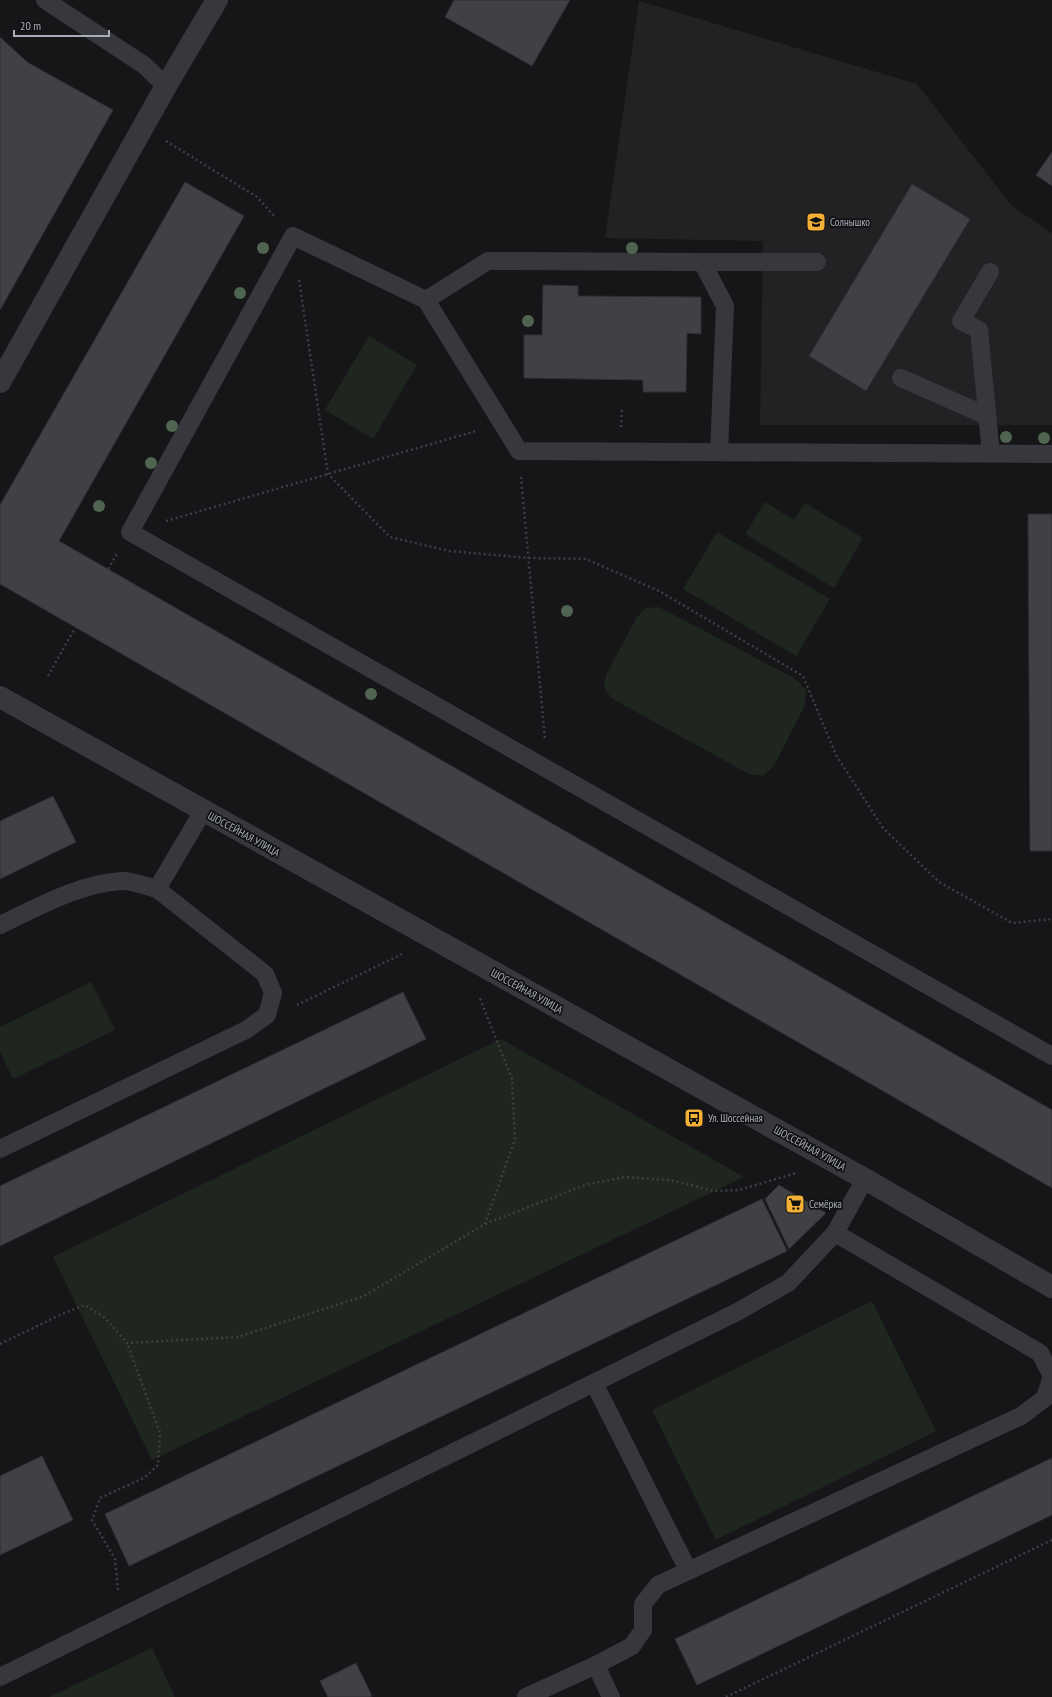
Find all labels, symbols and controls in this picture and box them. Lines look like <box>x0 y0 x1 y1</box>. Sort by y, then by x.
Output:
scale bar <box>14 12 109 38</box>
text: 20 m <box>20 18 41 33</box>
school or university icon: Солнышко <box>805 211 827 233</box>
place label: Солнышко <box>830 215 870 229</box>
street label: ШОССЕЙНАЯ УЛИЦА <box>206 808 283 860</box>
street label: ШОССЕЙНАЯ УЛИЦА <box>489 965 566 1017</box>
bus stop icon: Ул. Шоссейная <box>683 1107 705 1129</box>
place label: Ул. Шоссейная <box>708 1111 763 1125</box>
street label: ШОССЕЙНАЯ УЛИЦА <box>772 1122 849 1174</box>
supermarket icon: Семёрка <box>784 1193 806 1215</box>
place label: Семёрка <box>809 1197 842 1211</box>

